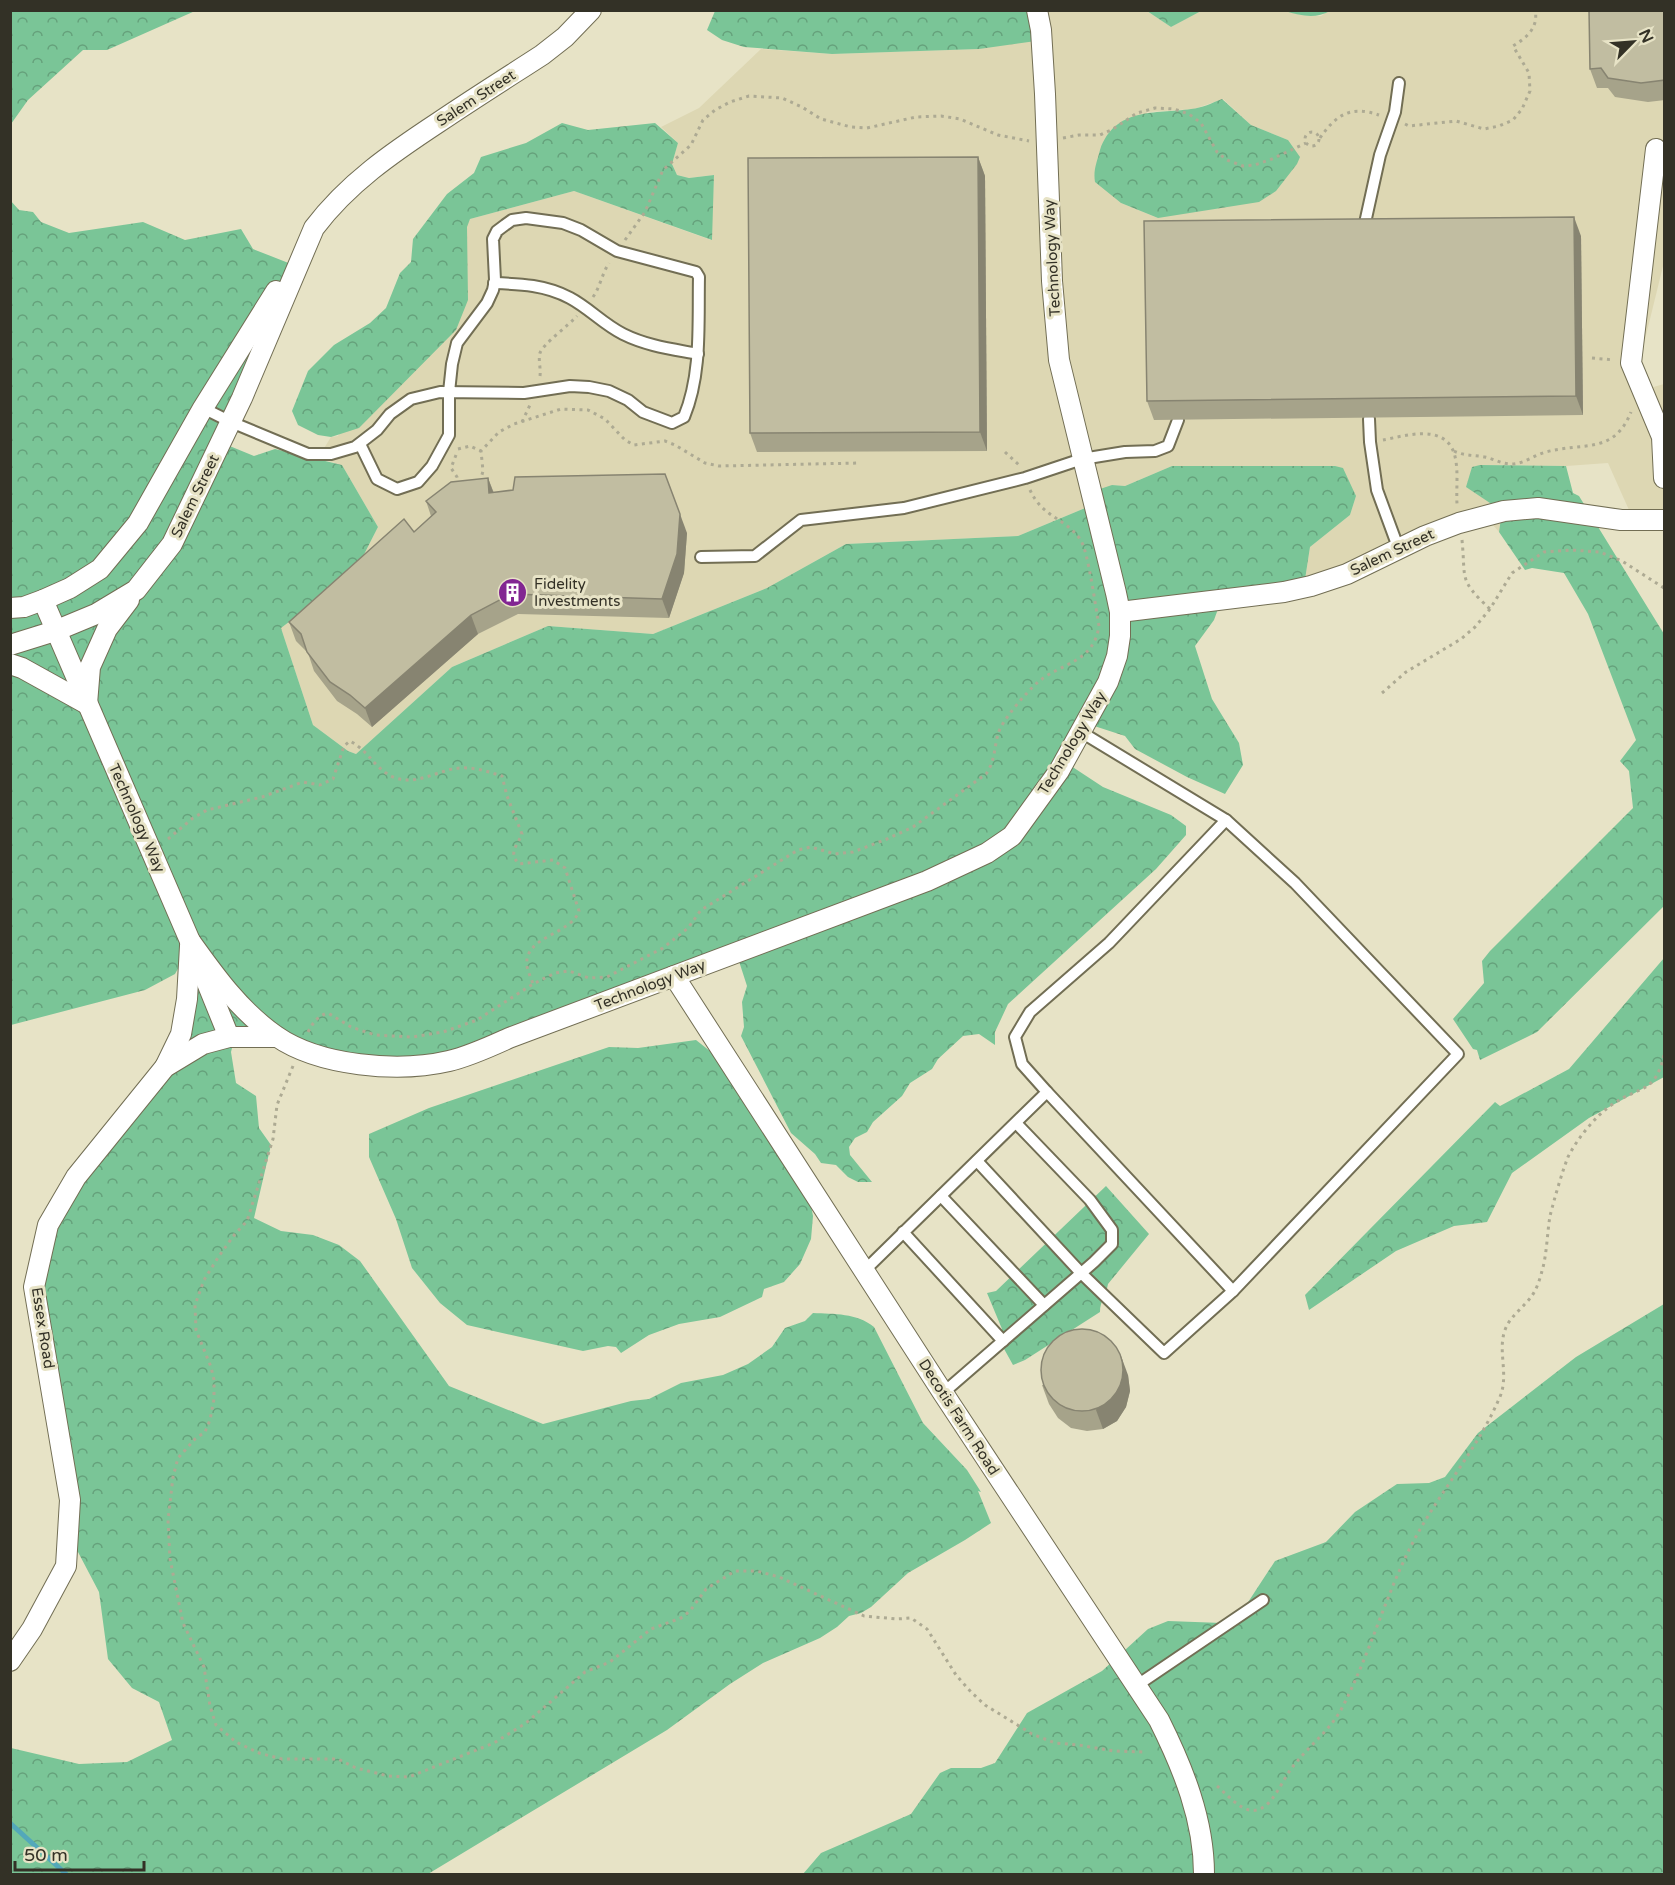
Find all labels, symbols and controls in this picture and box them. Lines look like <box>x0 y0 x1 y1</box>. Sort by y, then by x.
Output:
north arrow <box>1603 12 1663 72</box>
text: N <box>1634 26 1657 46</box>
street label: Salem Street <box>433 66 519 130</box>
street label: Technology Way <box>1040 199 1064 317</box>
street label: Salem Street <box>167 451 223 541</box>
street label: Salem Street <box>1347 525 1437 579</box>
place label: Fidelity Investments <box>534 575 620 610</box>
building icon: Fidelity Investments <box>497 577 529 609</box>
street label: Technology Way <box>1034 688 1110 798</box>
street label: Technology Way <box>105 761 169 875</box>
street label: Technology Way <box>592 956 708 1014</box>
street label: Essex Road <box>28 1286 58 1370</box>
street label: Decotis Farm Road <box>915 1356 1003 1478</box>
scale bar <box>15 1834 144 1872</box>
text: 50 m <box>24 1844 68 1866</box>

